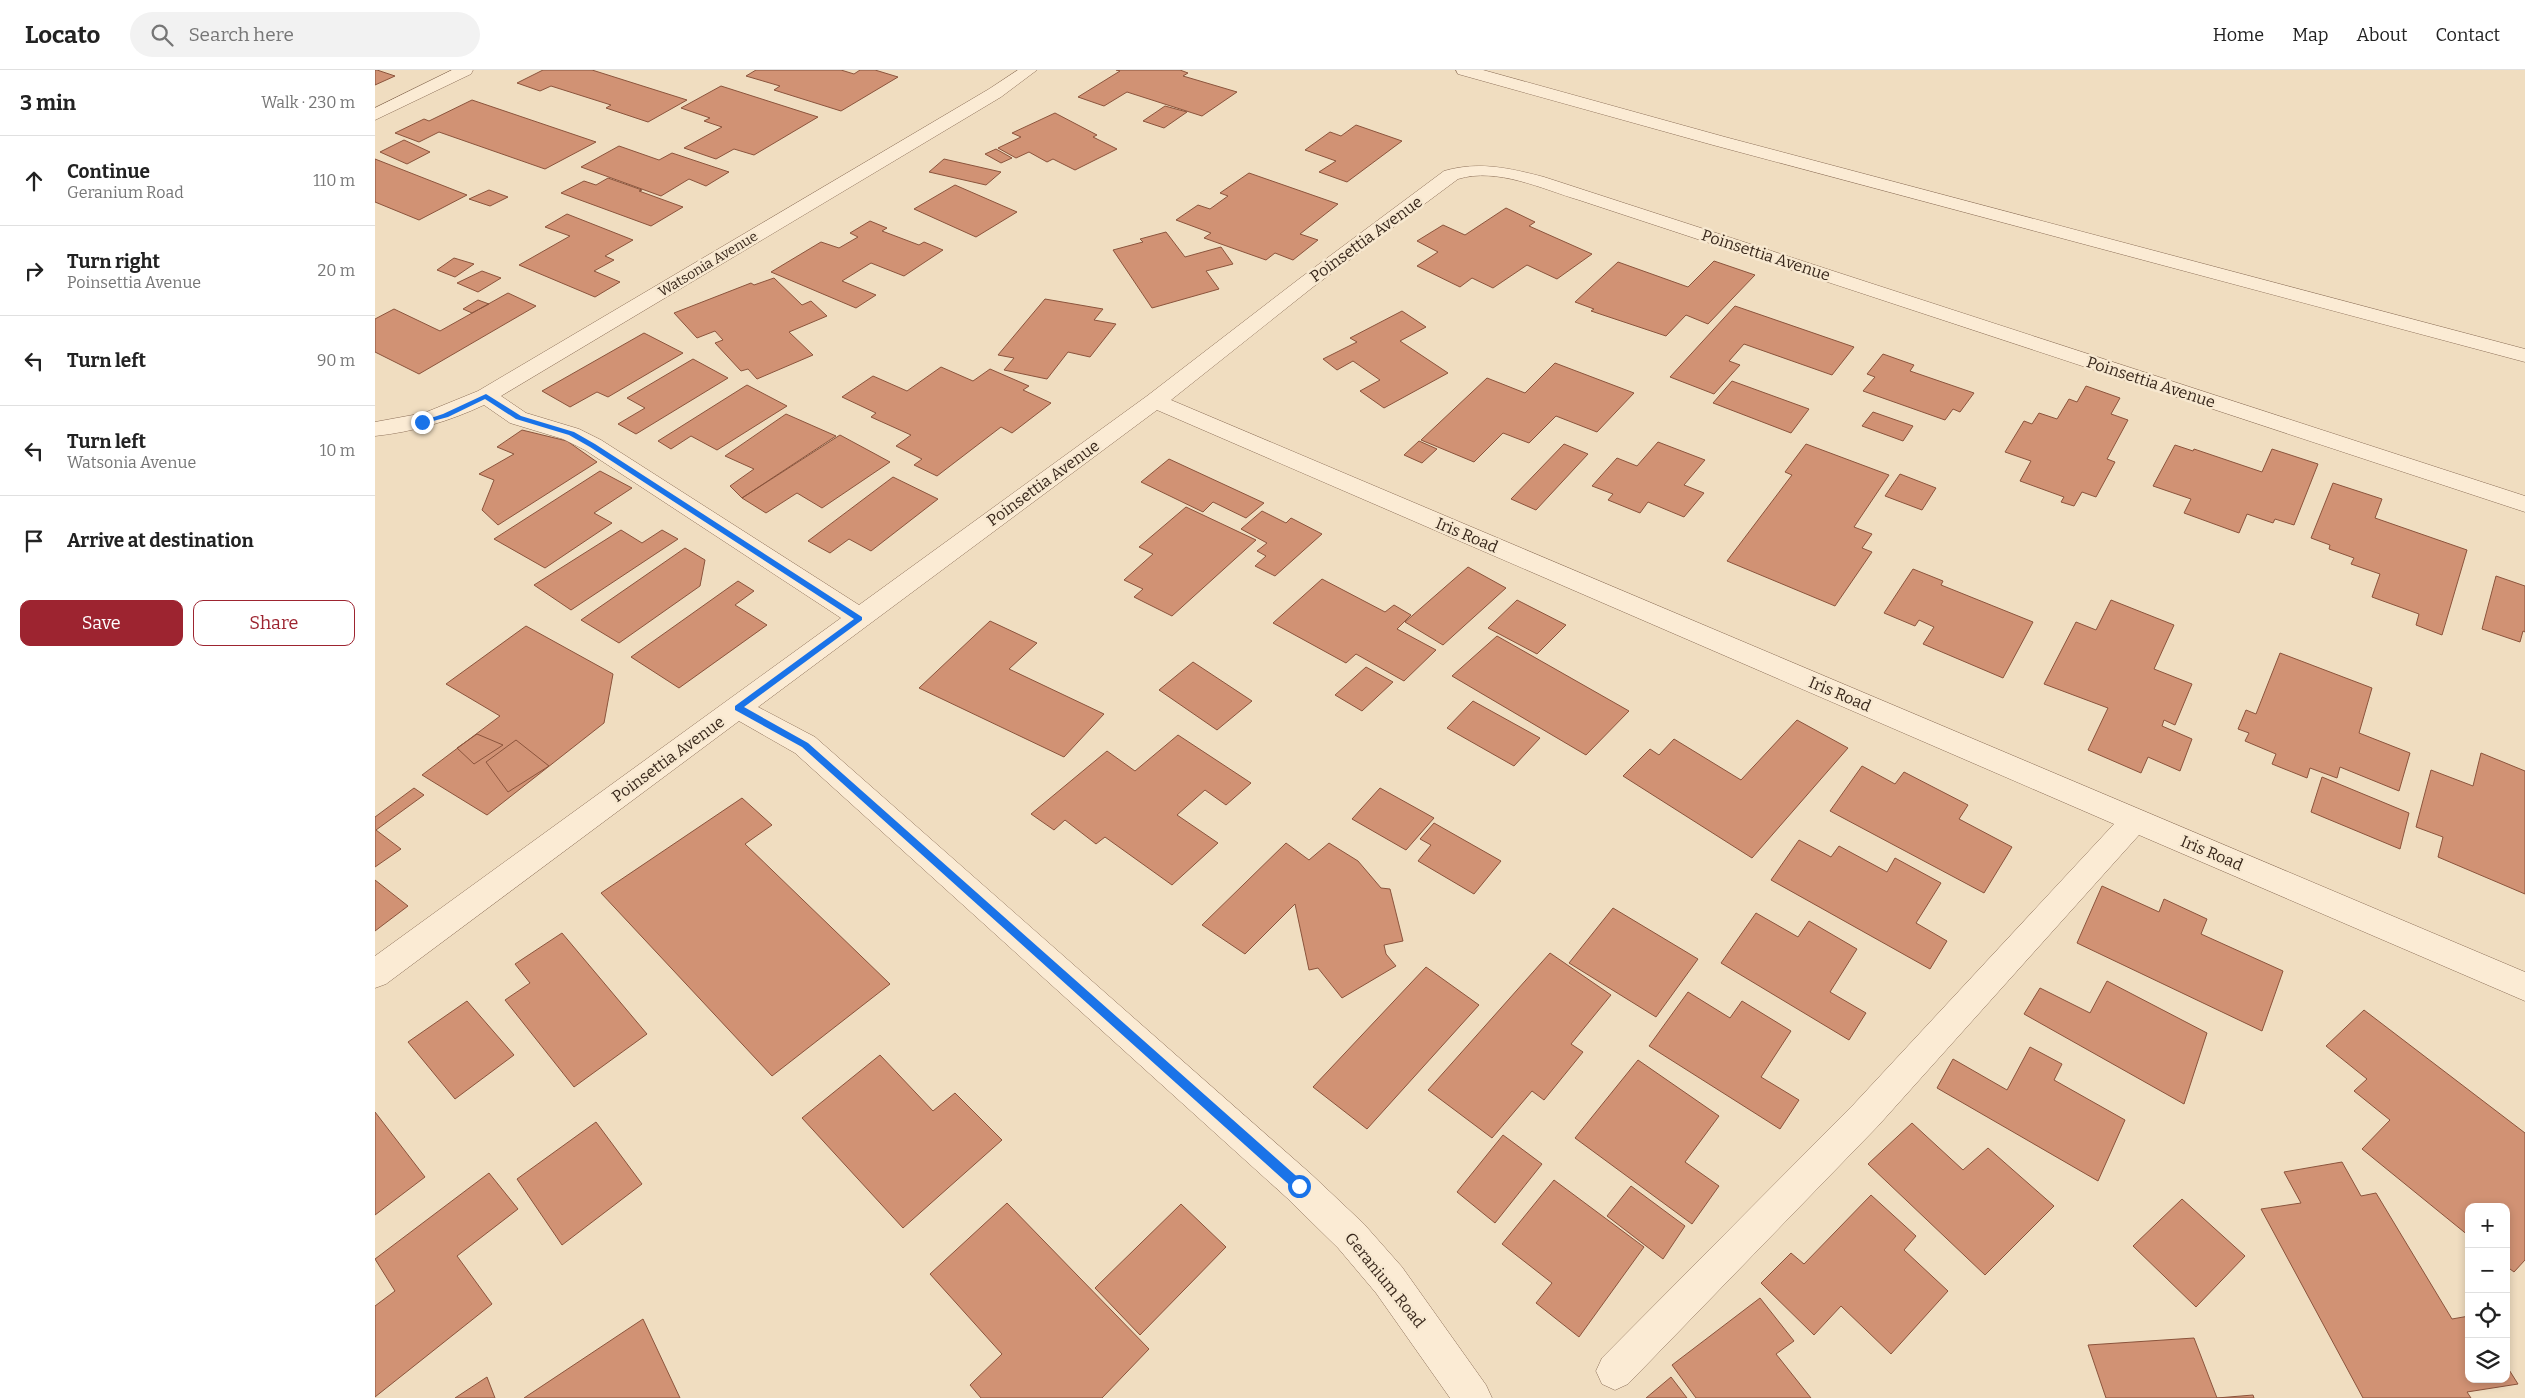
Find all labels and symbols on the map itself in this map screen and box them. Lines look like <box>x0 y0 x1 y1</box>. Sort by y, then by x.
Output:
street label: Poinsettia Avenue <box>1306 192 1426 286</box>
street label: Poinsettia Avenue <box>1699 225 1833 285</box>
street label: Watsonia Avenue <box>655 228 761 300</box>
street label: Poinsettia Avenue <box>2084 352 2218 412</box>
route end <box>411 411 434 434</box>
street label: Poinsettia Avenue <box>983 436 1103 530</box>
street label: Iris Road <box>1433 513 1501 557</box>
street label: Iris Road <box>1806 672 1874 716</box>
street label: Poinsettia Avenue <box>608 712 728 806</box>
street label: Iris Road <box>2178 831 2246 875</box>
route start <box>1288 1175 1311 1198</box>
street label: Geranium Road <box>1341 1229 1429 1332</box>

